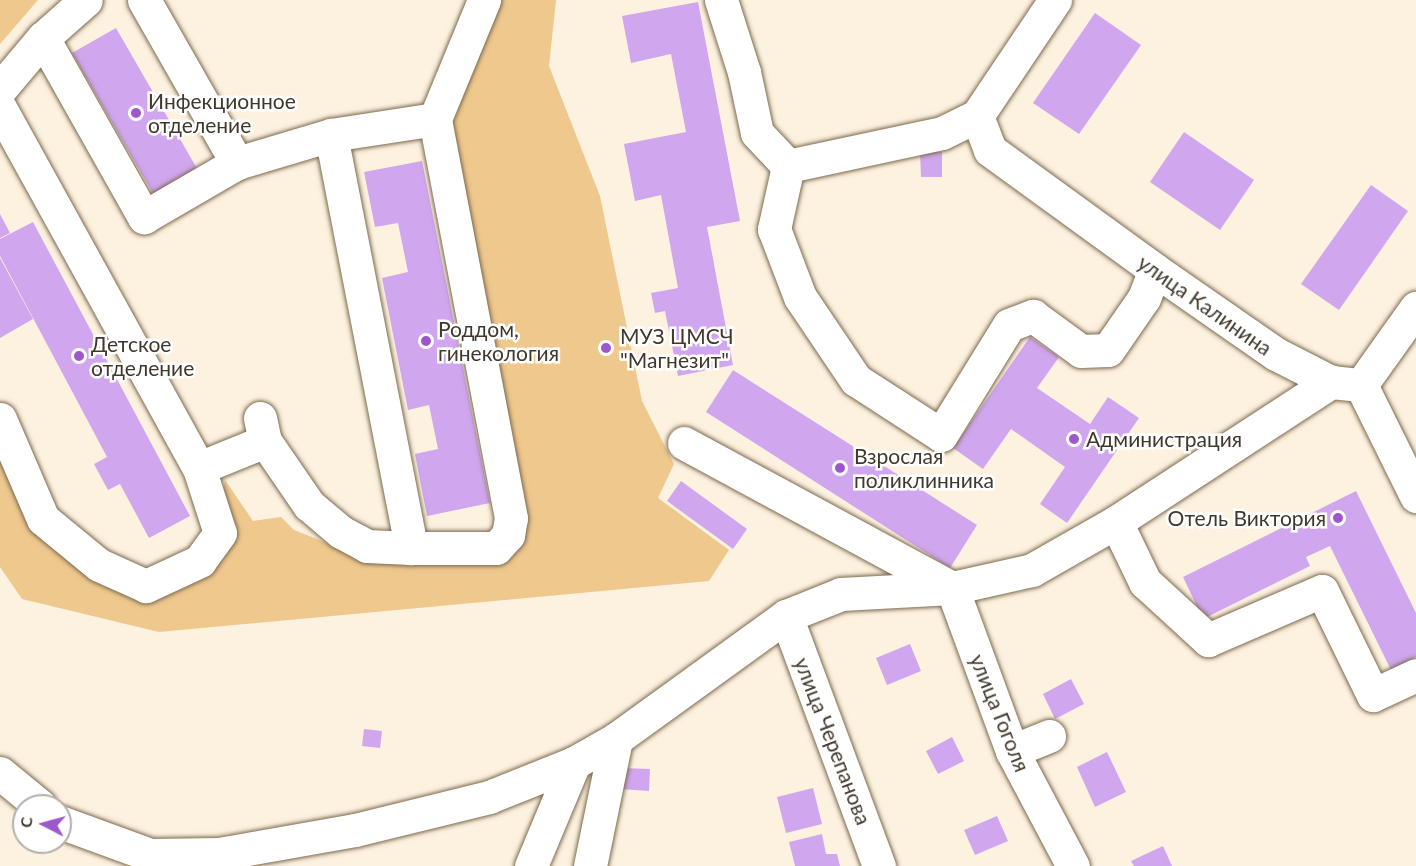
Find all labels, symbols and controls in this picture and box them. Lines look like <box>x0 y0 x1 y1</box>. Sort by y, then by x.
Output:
place label: Инфекционное отделение <box>148 88 296 138</box>
marker: Инфекционное отделение <box>129 106 143 120</box>
street label: улица Калинина <box>1133 249 1277 361</box>
place label: Роддом, гинекология <box>438 316 559 366</box>
place label: МУЗ ЦМСЧ "Магнезит" <box>620 323 734 373</box>
place label: Детское отделение <box>91 331 194 381</box>
marker: Роддом, гинекология <box>419 334 433 348</box>
marker: МУЗ ЦМСЧ "Магнезит" <box>597 339 615 357</box>
marker: Детское отделение <box>72 349 86 363</box>
place label: Администрация <box>1086 426 1242 452</box>
marker: Администрация <box>1067 432 1081 446</box>
place label: Взрослая поликлинника <box>854 443 994 493</box>
marker: Взрослая поликлинника <box>831 459 849 477</box>
place label: Отель Виктория <box>1168 505 1326 531</box>
marker: Отель Виктория <box>1331 511 1345 525</box>
street label: улица Гоголя <box>965 650 1035 776</box>
street label: улица Черепанова <box>790 654 876 828</box>
north arrow <box>12 794 72 854</box>
text: С <box>16 816 36 829</box>

